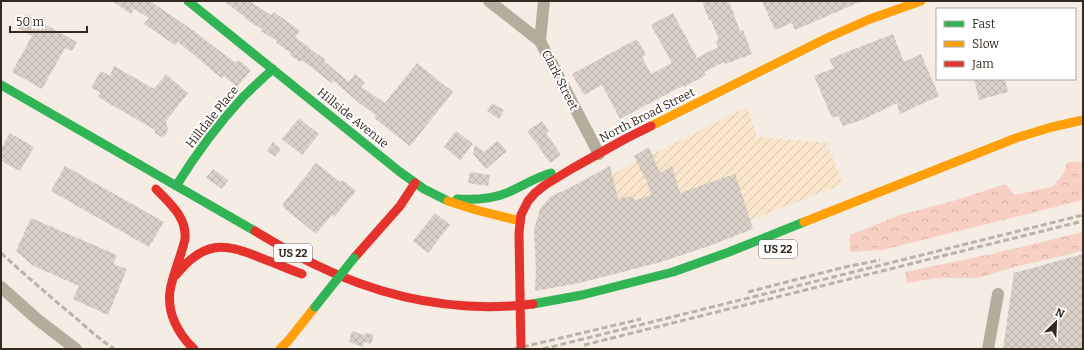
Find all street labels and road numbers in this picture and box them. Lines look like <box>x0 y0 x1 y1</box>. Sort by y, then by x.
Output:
street label: Clark Street <box>539 48 581 113</box>
street label: Hilldale Place <box>183 83 241 151</box>
street label: Hillside Avenue <box>315 85 391 151</box>
street label: North Broad Street <box>597 85 698 145</box>
road number: US 22 <box>759 240 797 258</box>
road number: US 22 <box>274 244 312 262</box>

